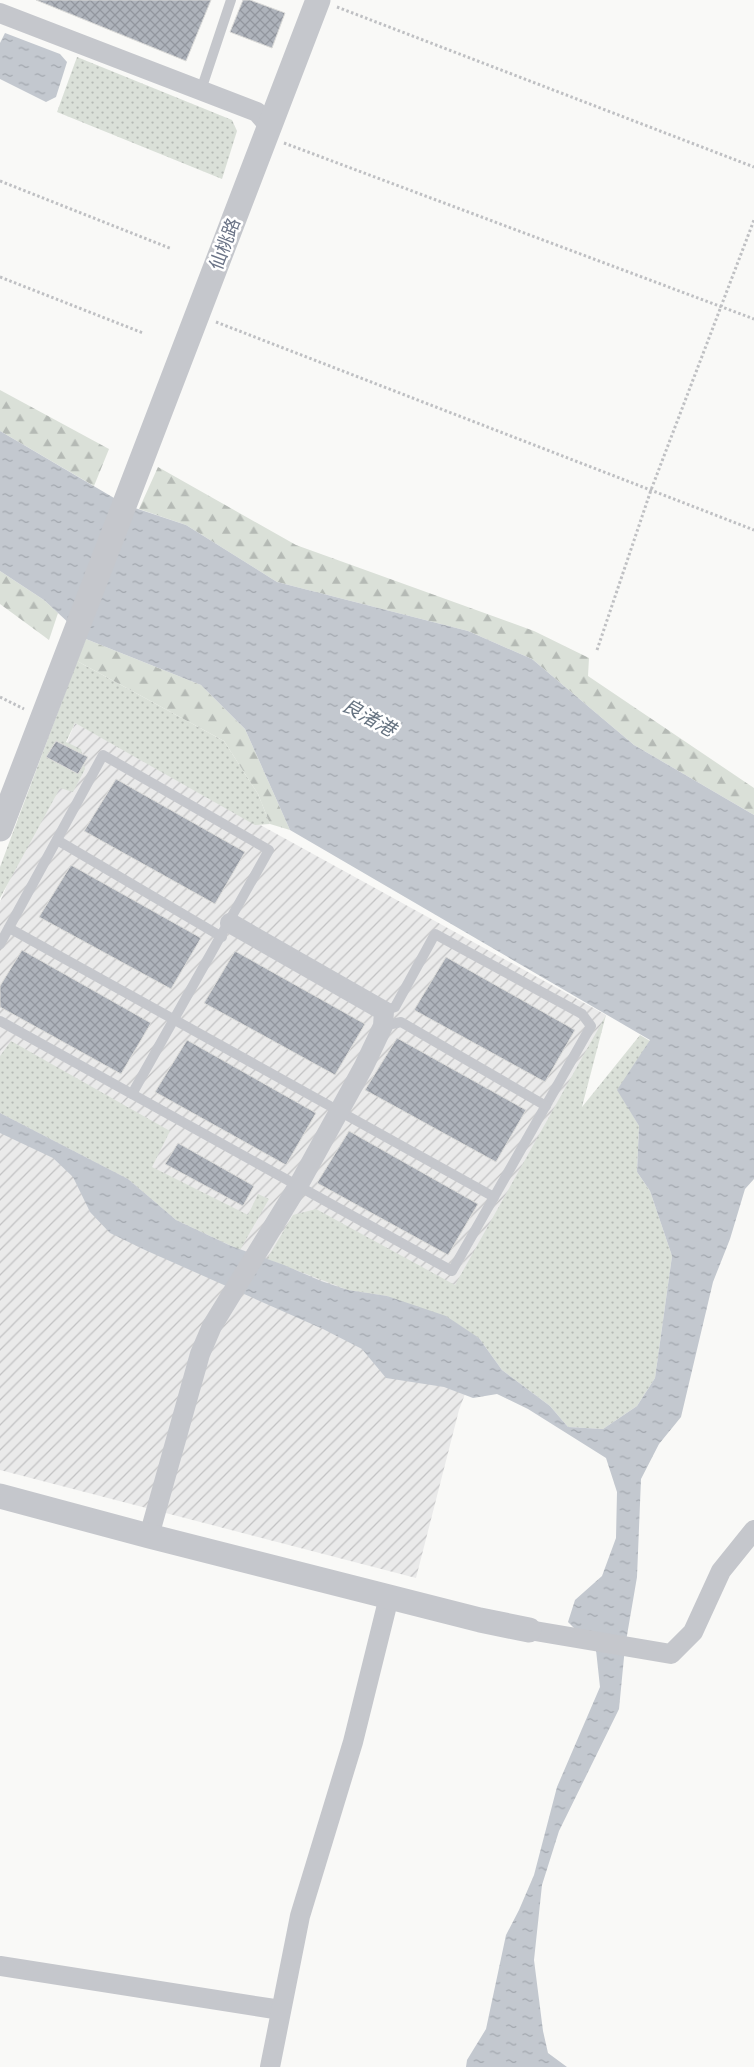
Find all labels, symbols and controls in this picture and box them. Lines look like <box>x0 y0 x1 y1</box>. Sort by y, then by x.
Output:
street label: 仙桃路 <box>205 215 245 273</box>
water label: 良渚港 <box>338 694 402 743</box>

